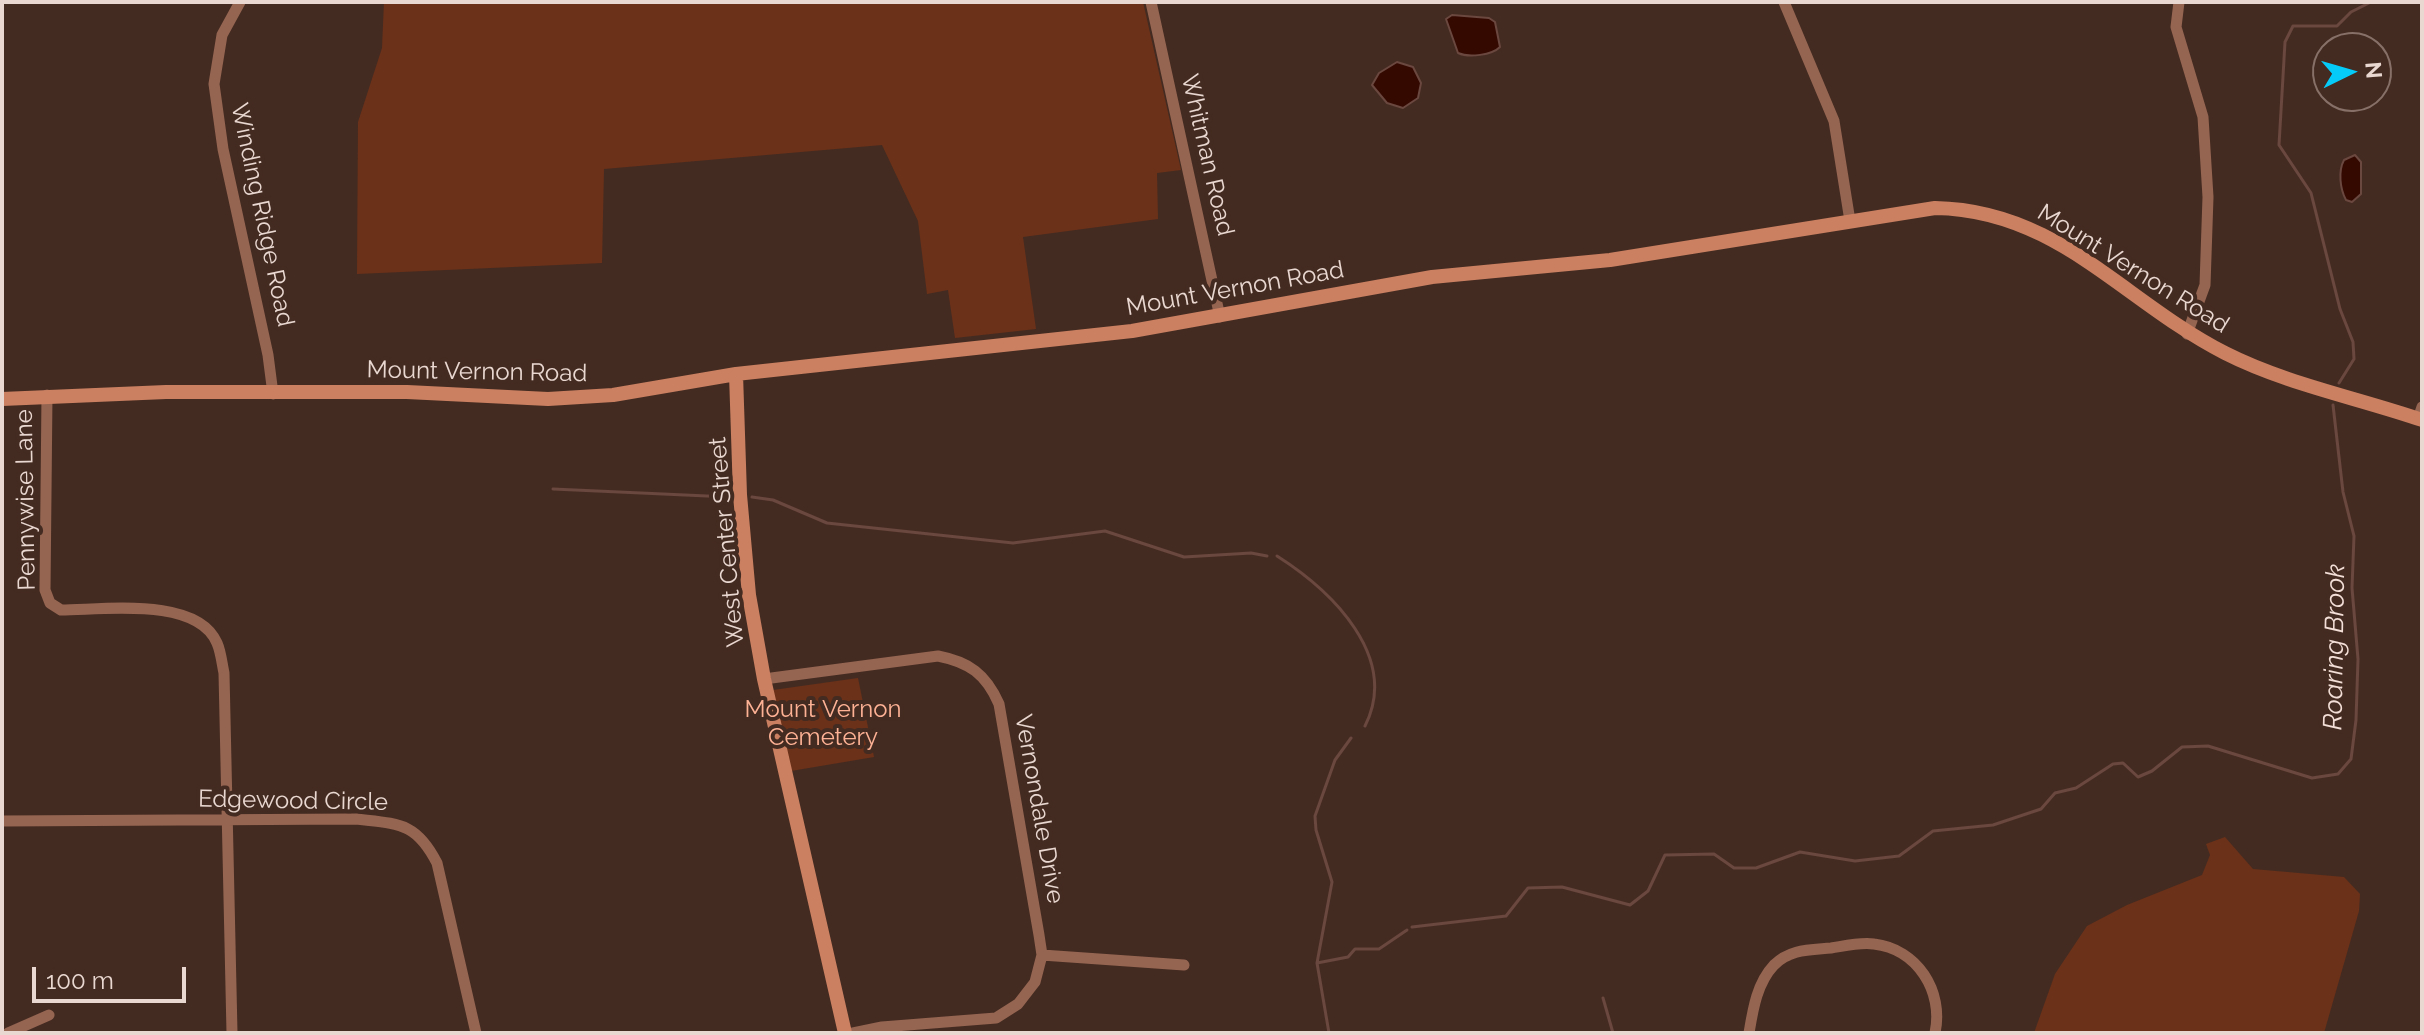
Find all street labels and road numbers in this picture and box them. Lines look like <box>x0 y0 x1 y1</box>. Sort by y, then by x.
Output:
street label: Whitman Road <box>1174 71 1240 239</box>
street label: Winding Ridge Road <box>224 101 300 329</box>
street label: Mount Vernon Road <box>2032 198 2234 340</box>
street label: Mount Vernon Road <box>1124 256 1346 322</box>
street label: Mount Vernon Road <box>366 356 588 388</box>
street label: Pennywise Lane <box>10 409 42 591</box>
street label: West Center Street <box>703 436 751 648</box>
street label: Vernondale Drive <box>1008 712 1070 906</box>
street label: Edgewood Circle <box>198 785 388 817</box>

